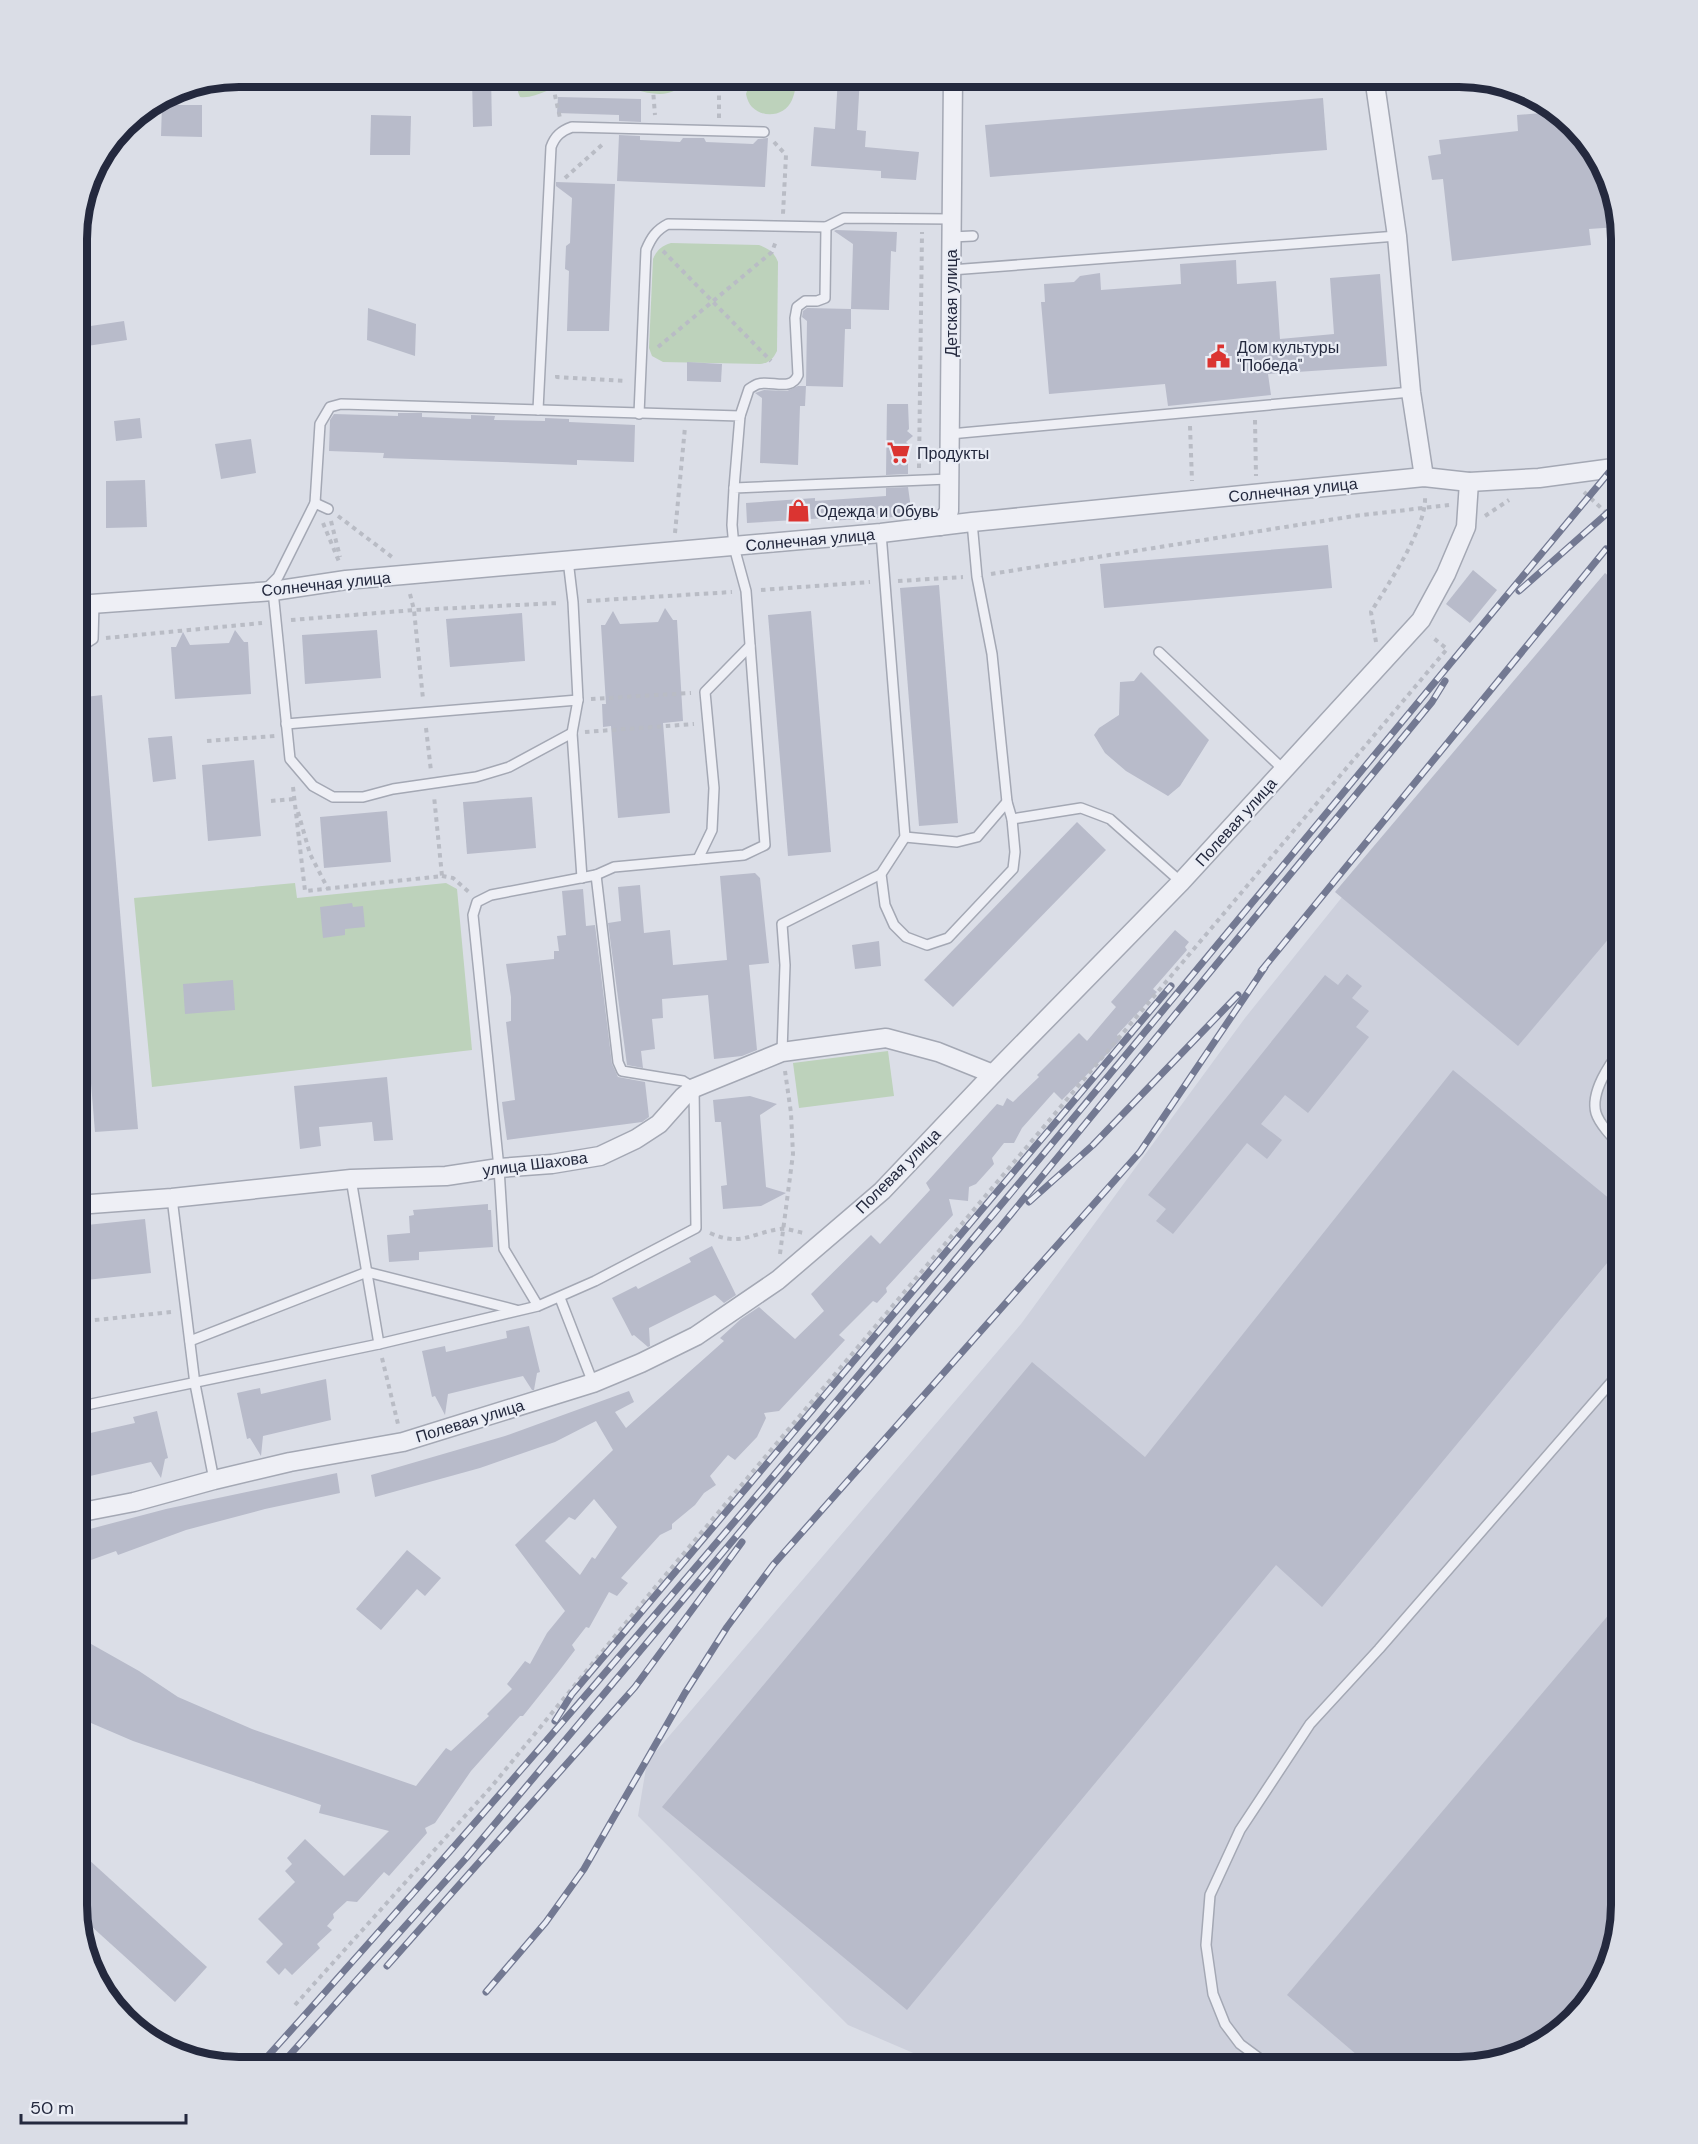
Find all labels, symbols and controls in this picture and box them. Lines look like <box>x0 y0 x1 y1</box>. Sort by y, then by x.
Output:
street label: Детская улица <box>941 249 962 357</box>
place label: Дом культуры "Победа" <box>1237 337 1339 376</box>
public building icon: Дом культуры "Победа" <box>1206 343 1232 369</box>
supermarket icon: Продукты <box>886 440 912 466</box>
place label: Продукты <box>917 443 989 464</box>
street label: Солнечная улица <box>1227 473 1359 507</box>
shop icon: Одежда и Обувь <box>785 498 811 524</box>
place label: Одежда и Обувь <box>816 501 939 522</box>
street label: Солнечная улица <box>745 524 876 556</box>
street label: Солнечная улица <box>260 567 392 601</box>
street label: Полевая улица <box>1191 773 1281 871</box>
street label: Полевая улица <box>851 1124 945 1218</box>
street label: улица Шахова <box>481 1147 589 1181</box>
street label: Полевая улица <box>413 1394 527 1447</box>
scale bar <box>21 2087 186 2125</box>
text: 50 m <box>30 2096 74 2120</box>

